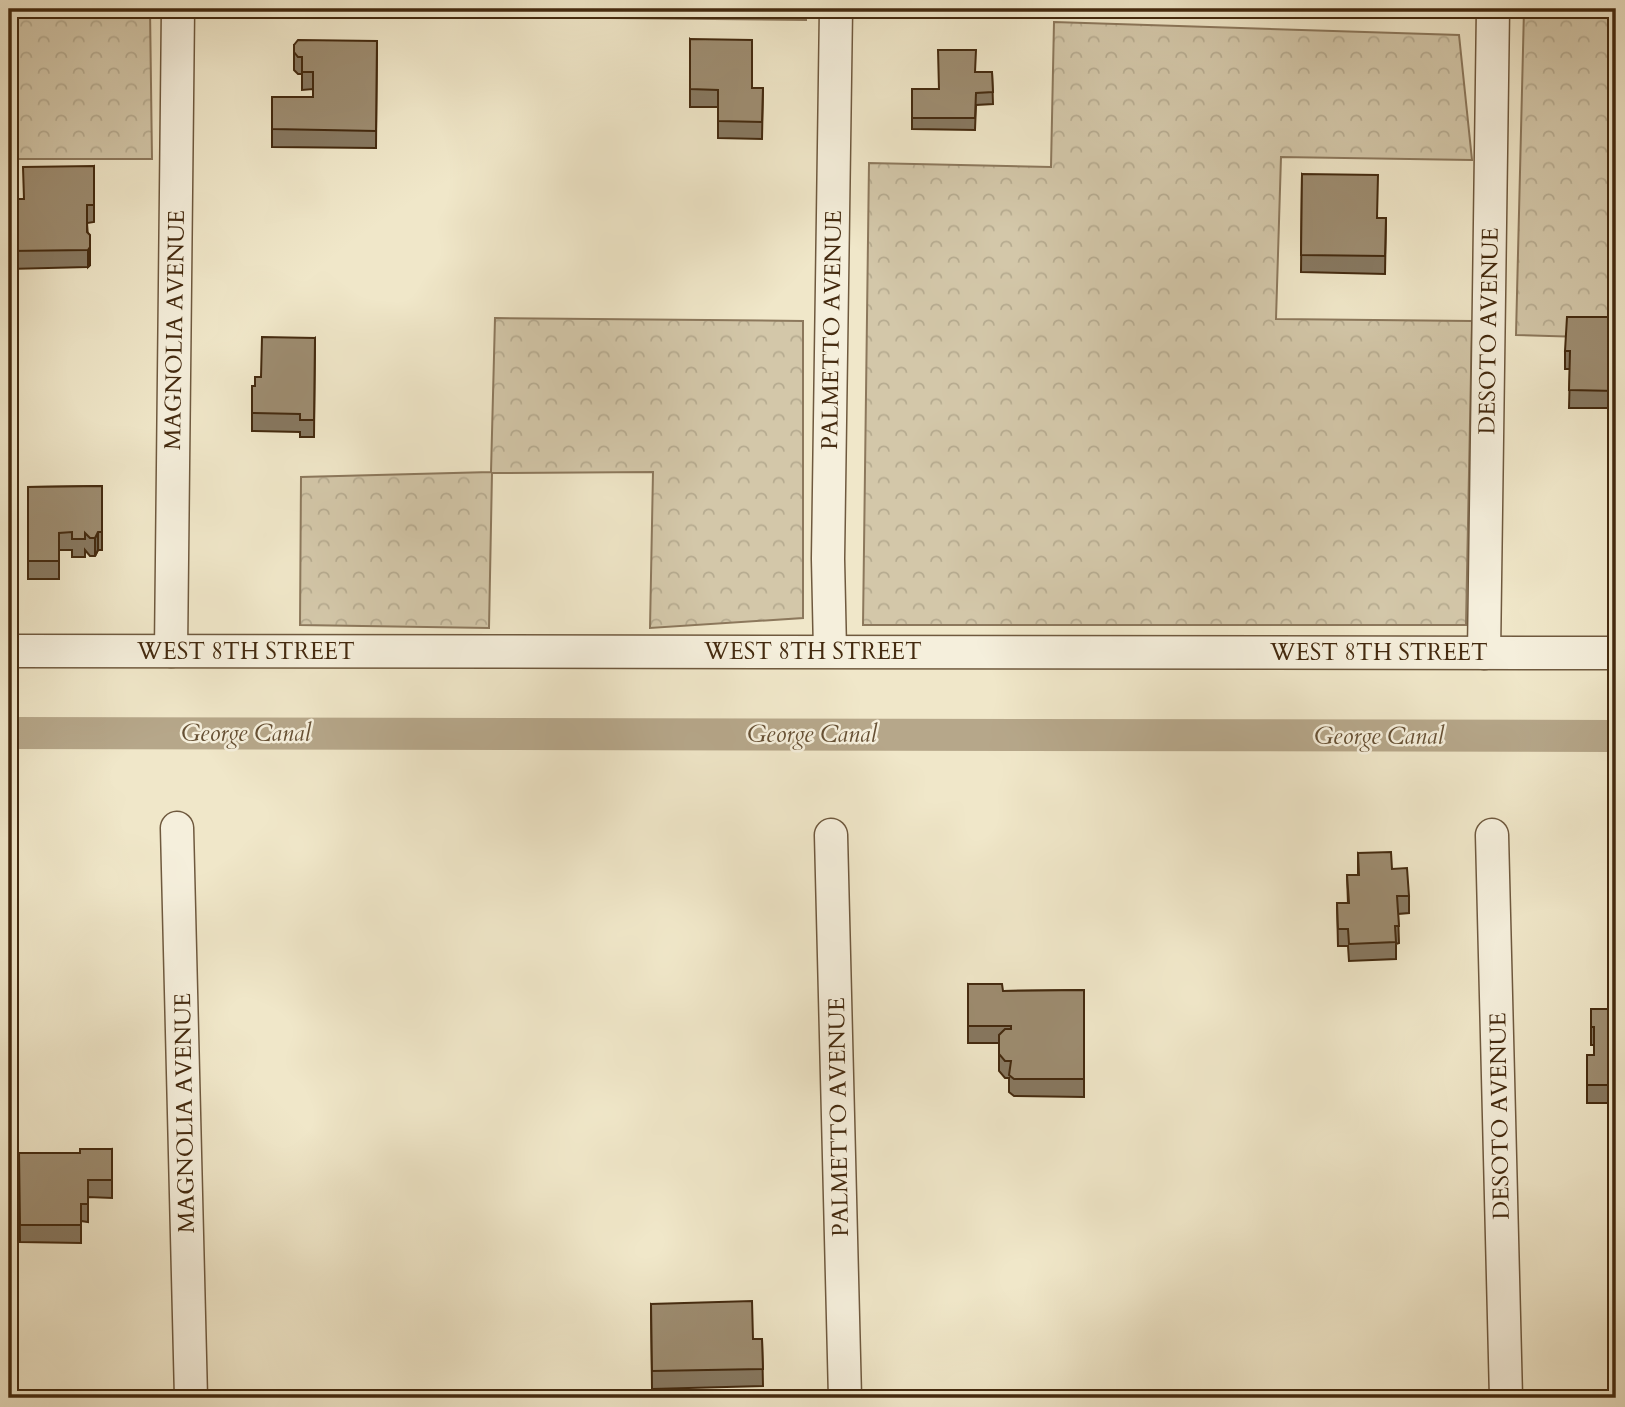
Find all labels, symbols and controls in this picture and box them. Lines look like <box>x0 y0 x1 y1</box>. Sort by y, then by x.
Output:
street label: MAGNOLIA AVENUE <box>157 210 192 450</box>
street label: PALMETTO AVENUE <box>814 210 849 450</box>
street label: DESOTO AVENUE <box>1471 227 1506 435</box>
street label: WEST 8TH STREET <box>136 636 355 667</box>
street label: WEST 8TH STREET <box>703 636 922 667</box>
street label: WEST 8TH STREET <box>1269 637 1488 668</box>
water label: George Canal <box>181 717 312 750</box>
water label: George Canal <box>747 718 878 751</box>
water label: George Canal <box>1314 720 1445 753</box>
street label: MAGNOLIA AVENUE <box>167 993 202 1233</box>
street label: PALMETTO AVENUE <box>821 997 856 1237</box>
street label: DESOTO AVENUE <box>1482 1012 1517 1220</box>

